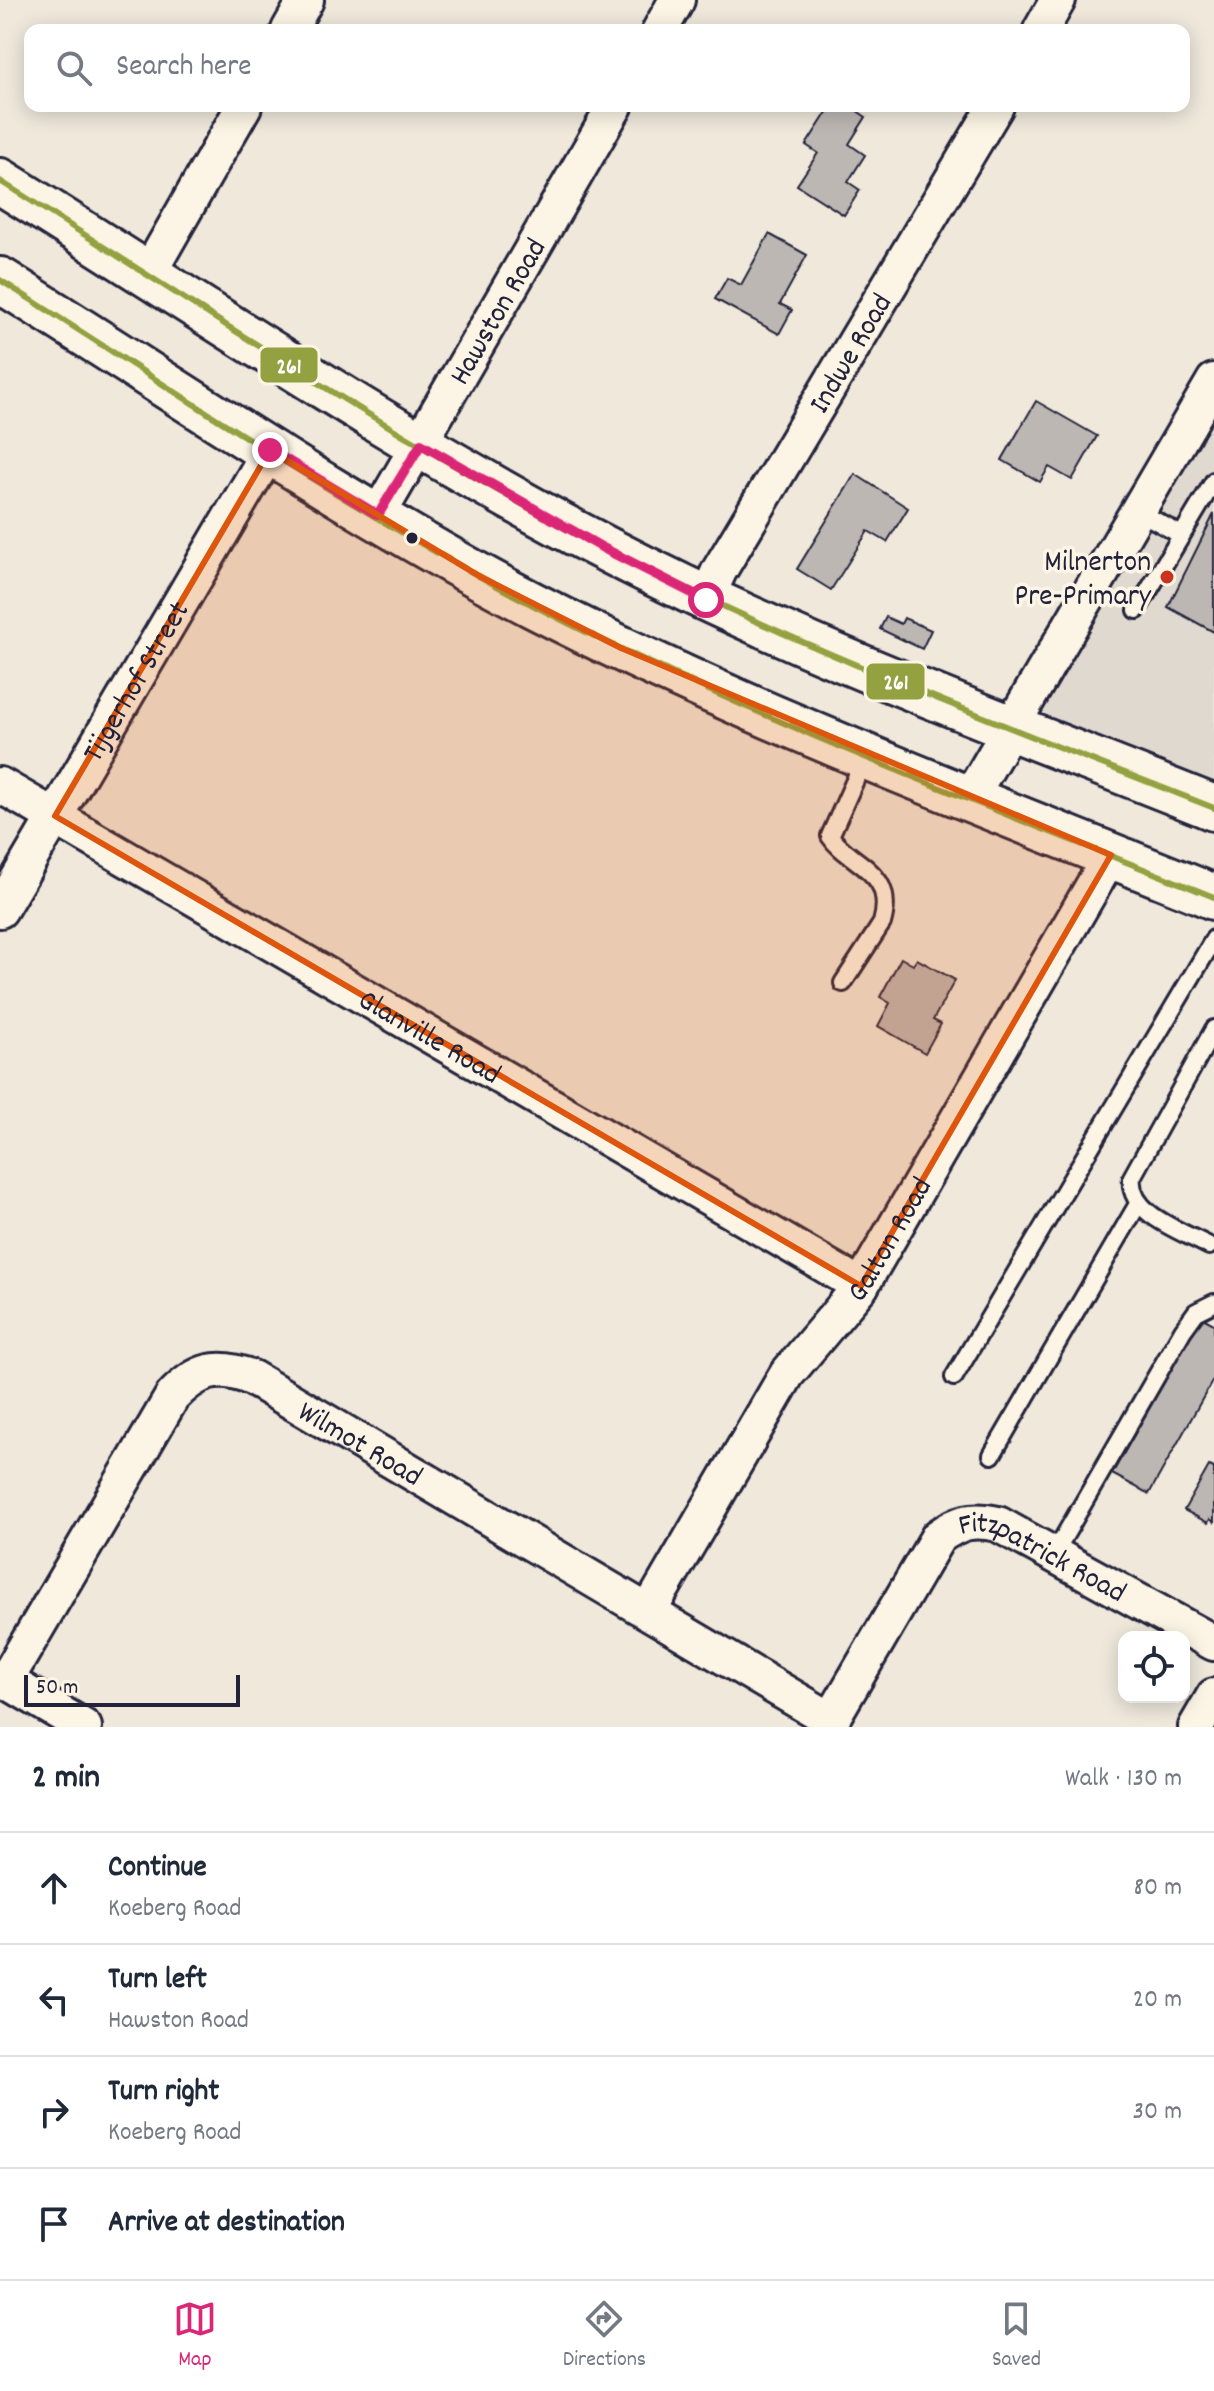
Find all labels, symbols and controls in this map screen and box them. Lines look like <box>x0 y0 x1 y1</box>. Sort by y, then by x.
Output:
search box <box>24 24 1190 112</box>
icon: search <box>52 46 96 90</box>
text: Search here <box>116 47 252 90</box>
street label: Hawston Road <box>441 232 560 394</box>
street label: Indwe Road <box>801 287 905 423</box>
line badge: 261 <box>259 346 319 384</box>
text: 261 <box>276 353 302 384</box>
route end <box>252 432 288 468</box>
unlabelled marker <box>404 530 420 546</box>
place label: Milnerton Pre-Primary <box>1015 543 1152 620</box>
marker: Milnerton Pre-Primary <box>1158 568 1176 586</box>
route start <box>688 582 724 618</box>
street label: Tijgerhof Street <box>74 594 203 772</box>
line badge: 261 <box>865 662 926 701</box>
text: 261 <box>883 669 909 700</box>
street label: Glanville Road <box>349 981 508 1098</box>
street label: Galton Road <box>839 1171 946 1314</box>
street label: Wilmot Road <box>288 1393 429 1500</box>
street label: Fitzpatrick Road <box>954 1504 1133 1616</box>
map controls <box>1118 1631 1190 1703</box>
button: locate <box>1118 1631 1190 1703</box>
scale bar <box>24 1671 240 1707</box>
text: 50 m <box>36 1673 78 1704</box>
text: 2 min <box>32 1755 100 1804</box>
text: Walk · 130 m <box>1065 1761 1182 1798</box>
text: Continue <box>108 1848 207 1891</box>
icon: ahead <box>32 1866 76 1910</box>
text: 80 m <box>1134 1870 1182 1907</box>
text: Koeberg Road <box>108 1891 241 1928</box>
text: Turn left <box>108 1960 207 2003</box>
icon: left <box>32 1978 76 2022</box>
text: 20 m <box>1133 1982 1182 2019</box>
text: Hawston Road <box>108 2003 249 2040</box>
text: Turn right <box>108 2072 219 2115</box>
icon: right <box>32 2090 76 2134</box>
text: 30 m <box>1132 2094 1182 2131</box>
text: Koeberg Road <box>108 2115 241 2152</box>
icon: arrive <box>32 2202 76 2246</box>
text: Arrive at destination <box>108 2203 345 2246</box>
tab: Map <box>173 2297 217 2376</box>
tab: Directions <box>563 2297 646 2376</box>
tab: Saved <box>992 2297 1041 2376</box>

